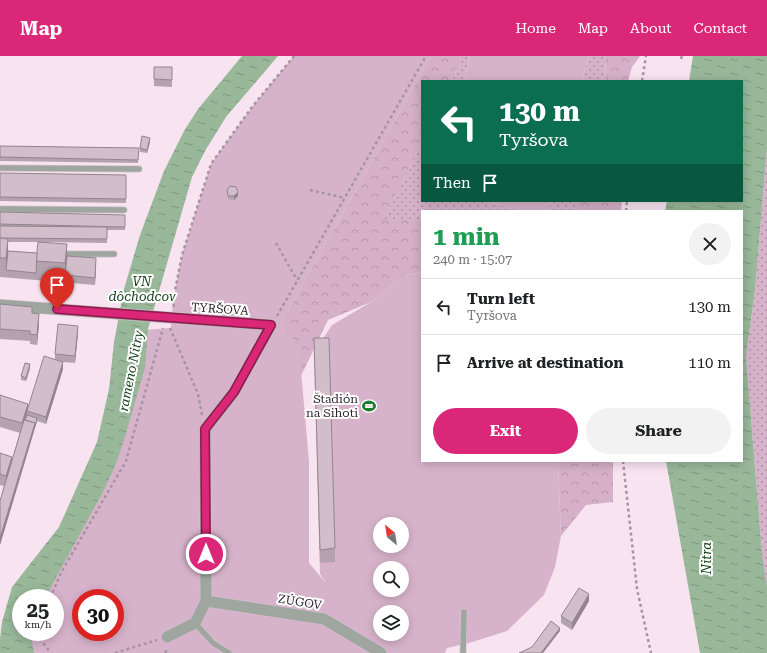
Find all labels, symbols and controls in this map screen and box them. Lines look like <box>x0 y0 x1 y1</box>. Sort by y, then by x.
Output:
text: Map <box>20 17 62 40</box>
text: Home <box>515 20 556 36</box>
text: Map <box>578 20 608 36</box>
text: About <box>630 20 672 36</box>
text: Contact <box>694 20 747 36</box>
text: 130 m <box>499 95 580 128</box>
icon: left <box>433 96 485 148</box>
text: Tyršova <box>499 129 568 150</box>
icon: arrive <box>479 172 501 194</box>
text: Then <box>433 174 471 192</box>
text: 1 min <box>433 223 500 251</box>
button: close <box>689 223 731 265</box>
text: 240 m · 15:07 <box>433 252 512 267</box>
pin <box>40 268 74 309</box>
icon: arrive <box>46 274 68 296</box>
water label: VN dôchodcov <box>109 274 176 304</box>
text: Turn left <box>467 290 535 308</box>
icon: left <box>433 296 455 318</box>
text: 130 m <box>688 298 731 316</box>
street label: TYRŠOVA <box>191 300 250 318</box>
text: Tyršova <box>467 308 517 323</box>
water label: rameno Nitry <box>116 329 146 412</box>
icon: arrive <box>433 352 455 374</box>
text: Arrive at destination <box>467 354 623 372</box>
text: 110 m <box>688 354 731 372</box>
place label: Štadión na Sihoti <box>306 392 358 420</box>
sports icon: Štadión na Sihoti <box>361 398 377 414</box>
button: Exit <box>433 408 578 454</box>
button: Share <box>586 408 731 454</box>
north arrow <box>373 517 409 553</box>
map controls <box>373 517 409 641</box>
position arrow <box>185 533 227 575</box>
water label: Nitra <box>699 542 714 575</box>
button: search <box>373 561 409 597</box>
speed limit sign: 30 <box>72 589 124 641</box>
street label: ZÚGOV <box>277 592 323 612</box>
text: 25 <box>27 598 49 622</box>
button: layers <box>373 605 409 641</box>
text: km/h <box>25 619 51 630</box>

